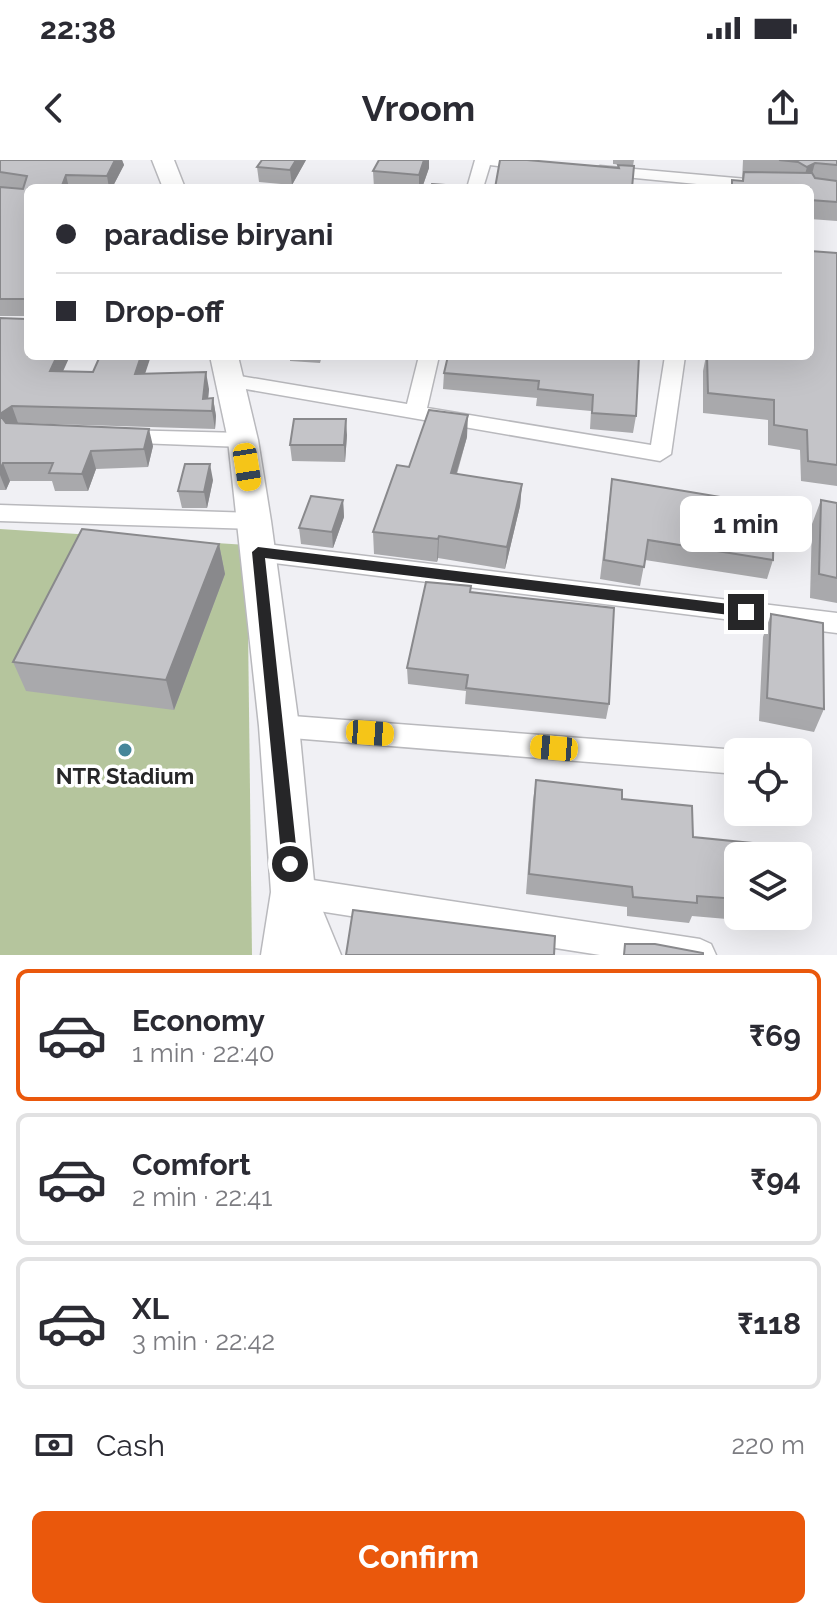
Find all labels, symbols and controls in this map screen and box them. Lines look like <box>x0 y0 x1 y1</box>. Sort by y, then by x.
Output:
text: 22:38 <box>40 11 116 46</box>
icon: back <box>32 86 76 130</box>
icon: share <box>761 86 805 130</box>
text: Vroom <box>362 87 475 129</box>
text: paradise biryani <box>104 217 333 252</box>
text: Drop-off <box>104 294 224 329</box>
car <box>231 441 263 493</box>
callout: 1 min <box>680 496 812 552</box>
text: 1 min <box>713 509 779 539</box>
route end <box>728 594 764 630</box>
car <box>345 719 395 747</box>
car <box>529 734 579 762</box>
map controls <box>724 738 812 930</box>
button: locate <box>724 738 812 826</box>
marker: NTR Stadium <box>116 741 134 759</box>
place label: NTR Stadium <box>56 763 194 789</box>
button: layers <box>724 842 812 930</box>
route start <box>272 846 308 882</box>
icon: car <box>36 999 108 1071</box>
text: Economy <box>132 1003 265 1038</box>
text: ₹69 <box>749 1018 801 1053</box>
text: 1 min · 22:40 <box>132 1038 275 1068</box>
icon: car <box>36 1143 108 1215</box>
text: Comfort <box>132 1147 251 1182</box>
text: ₹94 <box>750 1162 801 1197</box>
text: 2 min · 22:41 <box>132 1182 272 1212</box>
icon: car <box>36 1287 108 1359</box>
text: XL <box>132 1291 169 1326</box>
text: ₹118 <box>737 1306 801 1341</box>
text: 3 min · 22:42 <box>132 1326 275 1356</box>
icon: cash <box>32 1423 76 1467</box>
text: Cash <box>96 1428 165 1463</box>
text: 220 m <box>731 1430 805 1460</box>
button: Confirm <box>32 1511 805 1603</box>

